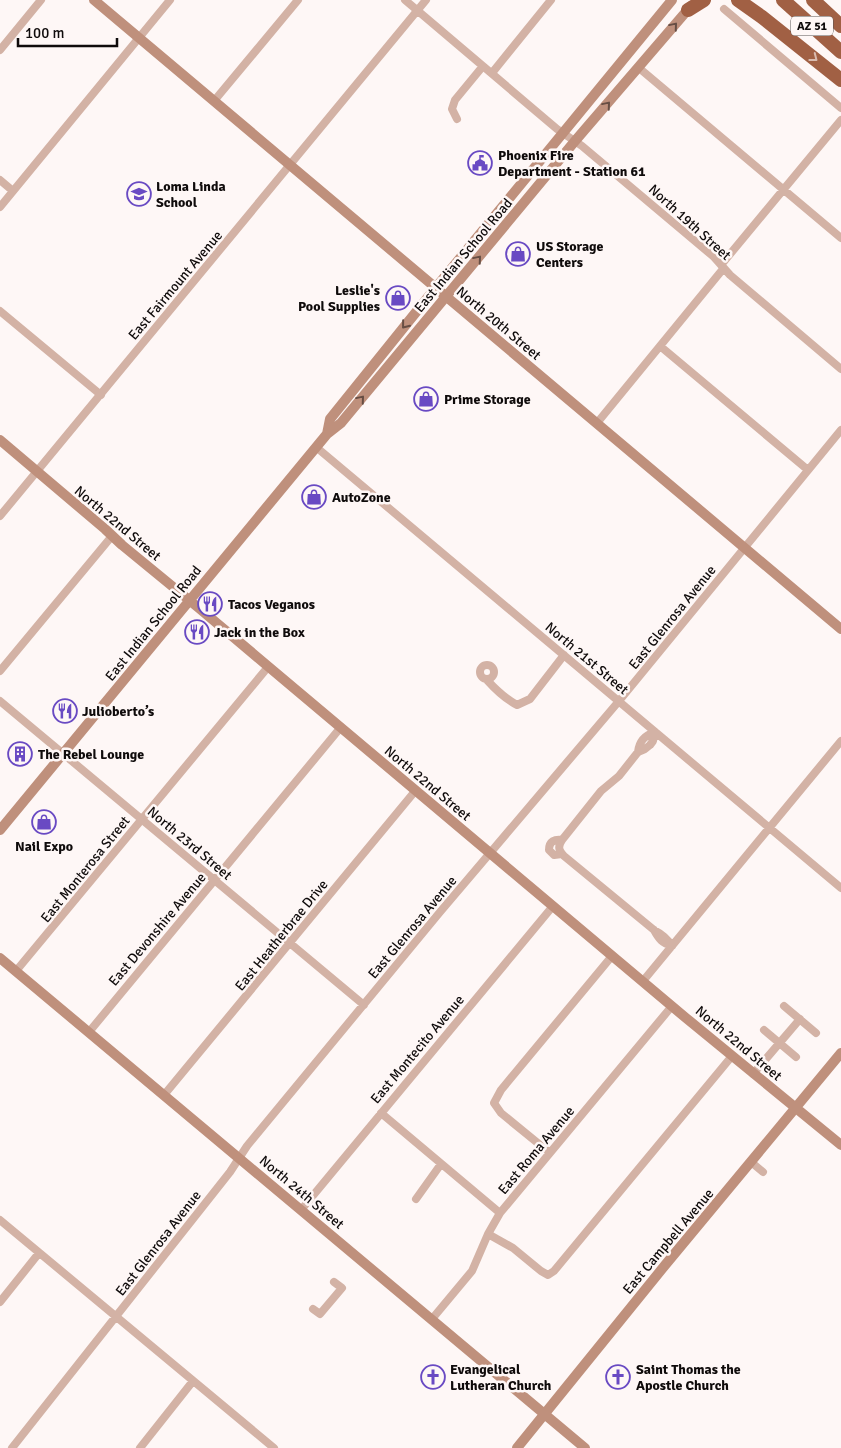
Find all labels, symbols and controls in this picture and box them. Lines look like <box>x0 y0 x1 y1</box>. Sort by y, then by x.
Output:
scale bar <box>18 15 116 47</box>
road number: AZ 51 <box>791 16 833 36</box>
one-way arrow <box>669 23 677 32</box>
text: 100 m <box>25 24 65 42</box>
one-way arrow <box>808 52 817 60</box>
one-way arrow <box>602 101 611 110</box>
place label: Phoenix Fire Department - Station 61 <box>498 147 646 180</box>
public building icon: Phoenix Fire Department - Station 61 <box>467 150 493 176</box>
place label: Loma Linda School <box>156 178 226 211</box>
school or university icon: Loma Linda School <box>126 181 152 207</box>
street label: North 19th Street <box>645 181 734 264</box>
street label: East Indian School Road <box>411 195 516 316</box>
street label: East Fairmount Avenue <box>125 227 226 343</box>
place label: US Storage Centers <box>536 238 604 271</box>
shop icon: US Storage Centers <box>505 241 531 267</box>
one-way arrow <box>472 256 481 265</box>
place label: Leslie's Pool Supplies <box>298 282 380 315</box>
street label: North 20th Street <box>453 283 544 364</box>
shop icon: Leslie's Pool Supplies <box>385 285 411 311</box>
one-way arrow <box>402 319 411 329</box>
shop icon: Prime Storage <box>413 386 439 412</box>
place label: Prime Storage <box>444 391 531 408</box>
one-way arrow <box>356 396 364 405</box>
street label: North 22nd Street <box>71 482 164 565</box>
shop icon: AutoZone <box>301 484 327 510</box>
place label: AutoZone <box>332 489 391 506</box>
street label: East Indian School Road <box>102 562 205 684</box>
street label: East Glenrosa Avenue <box>625 562 720 673</box>
restaurant icon: Tacos Veganos <box>197 591 223 617</box>
place label: Tacos Veganos <box>228 596 315 613</box>
restaurant icon: Jack in the Box <box>184 619 210 645</box>
street label: North 21st Street <box>542 619 632 698</box>
place label: Jack in the Box <box>214 624 305 641</box>
restaurant icon: Julioberto’s <box>52 698 78 724</box>
place label: Julioberto’s <box>82 703 154 720</box>
building icon: The Rebel Lounge <box>7 741 33 767</box>
street label: North 22nd Street <box>381 742 474 825</box>
place label: The Rebel Lounge <box>38 746 144 763</box>
street label: North 23rd Street <box>144 803 235 884</box>
shop icon: Nail Expo <box>31 809 57 835</box>
street label: East Monterosa Street <box>37 813 134 926</box>
place label: Nail Expo <box>15 838 73 855</box>
street label: East Devonshire Avenue <box>105 869 210 989</box>
street label: East Glenrosa Avenue <box>364 872 460 982</box>
street label: East Heatherbrae Drive <box>231 876 331 994</box>
street label: East Montecito Avenue <box>367 992 468 1107</box>
street label: North 22nd Street <box>692 1002 785 1085</box>
street label: East Roma Avenue <box>495 1103 578 1198</box>
street label: North 24th Street <box>256 1152 347 1233</box>
street label: East Campbell Avenue <box>619 1185 717 1297</box>
street label: East Glenrosa Avenue <box>112 1187 205 1299</box>
place label: Evangelical Lutheran Church <box>450 1361 552 1394</box>
place label: Saint Thomas the Apostle Church <box>636 1361 741 1394</box>
church icon: Evangelical Lutheran Church <box>420 1364 446 1390</box>
church icon: Saint Thomas the Apostle Church <box>605 1364 631 1390</box>

